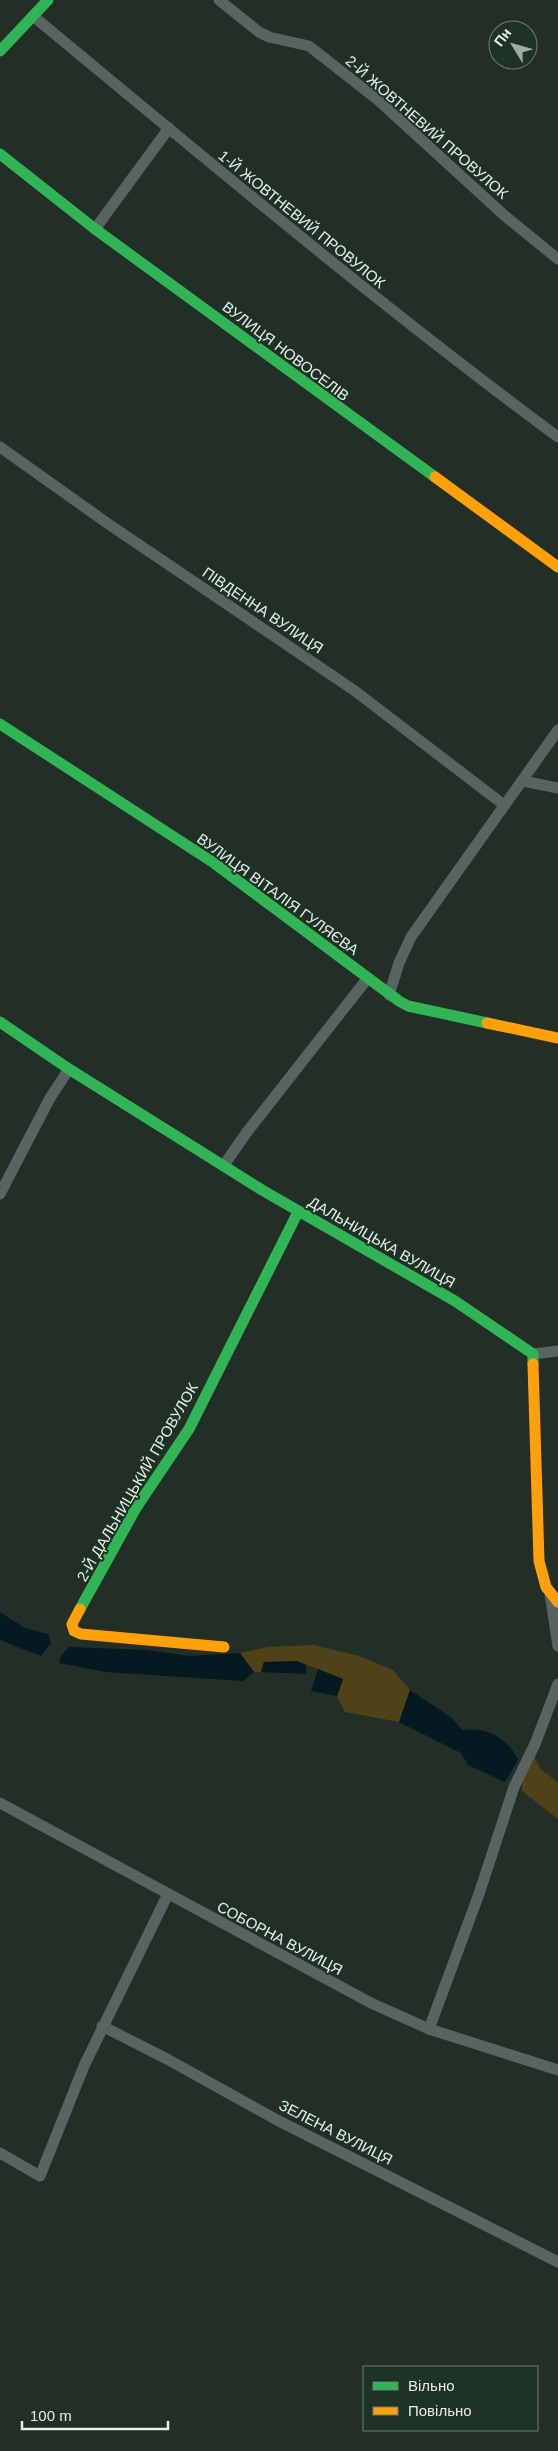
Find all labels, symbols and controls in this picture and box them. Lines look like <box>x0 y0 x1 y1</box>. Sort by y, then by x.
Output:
north arrow <box>488 20 538 70</box>
text: Пн <box>491 25 515 49</box>
street label: 2-Й ЖОВТНЕВИЙ ПРОВУЛОК <box>343 52 512 202</box>
street label: 1-Й ЖОВТНЕВИЙ ПРОВУЛОК <box>215 147 389 292</box>
street label: ВУЛИЦЯ НОВОСЕЛІВ <box>219 298 353 404</box>
street label: ПІВДЕННА ВУЛИЦЯ <box>200 563 326 657</box>
street label: ВУЛИЦЯ ВІТАЛІЯ ГУЛЯЄВА <box>194 830 362 958</box>
street label: ДАЛЬНИЦЬКА ВУЛИЦЯ <box>306 1193 458 1291</box>
street label: 2-Й ДАЛЬНИЦЬКИЙ ПРОВУЛОК <box>73 1379 201 1584</box>
street label: СОБОРНА ВУЛИЦЯ <box>214 1898 346 1978</box>
street label: ЗЕЛЕНА ВУЛИЦЯ <box>276 2096 396 2168</box>
legend <box>363 2366 538 2431</box>
text: Вільно <box>408 2377 455 2394</box>
scale bar <box>22 2398 169 2430</box>
text: Повільно <box>408 2402 472 2419</box>
text: 100 m <box>30 2407 72 2424</box>

